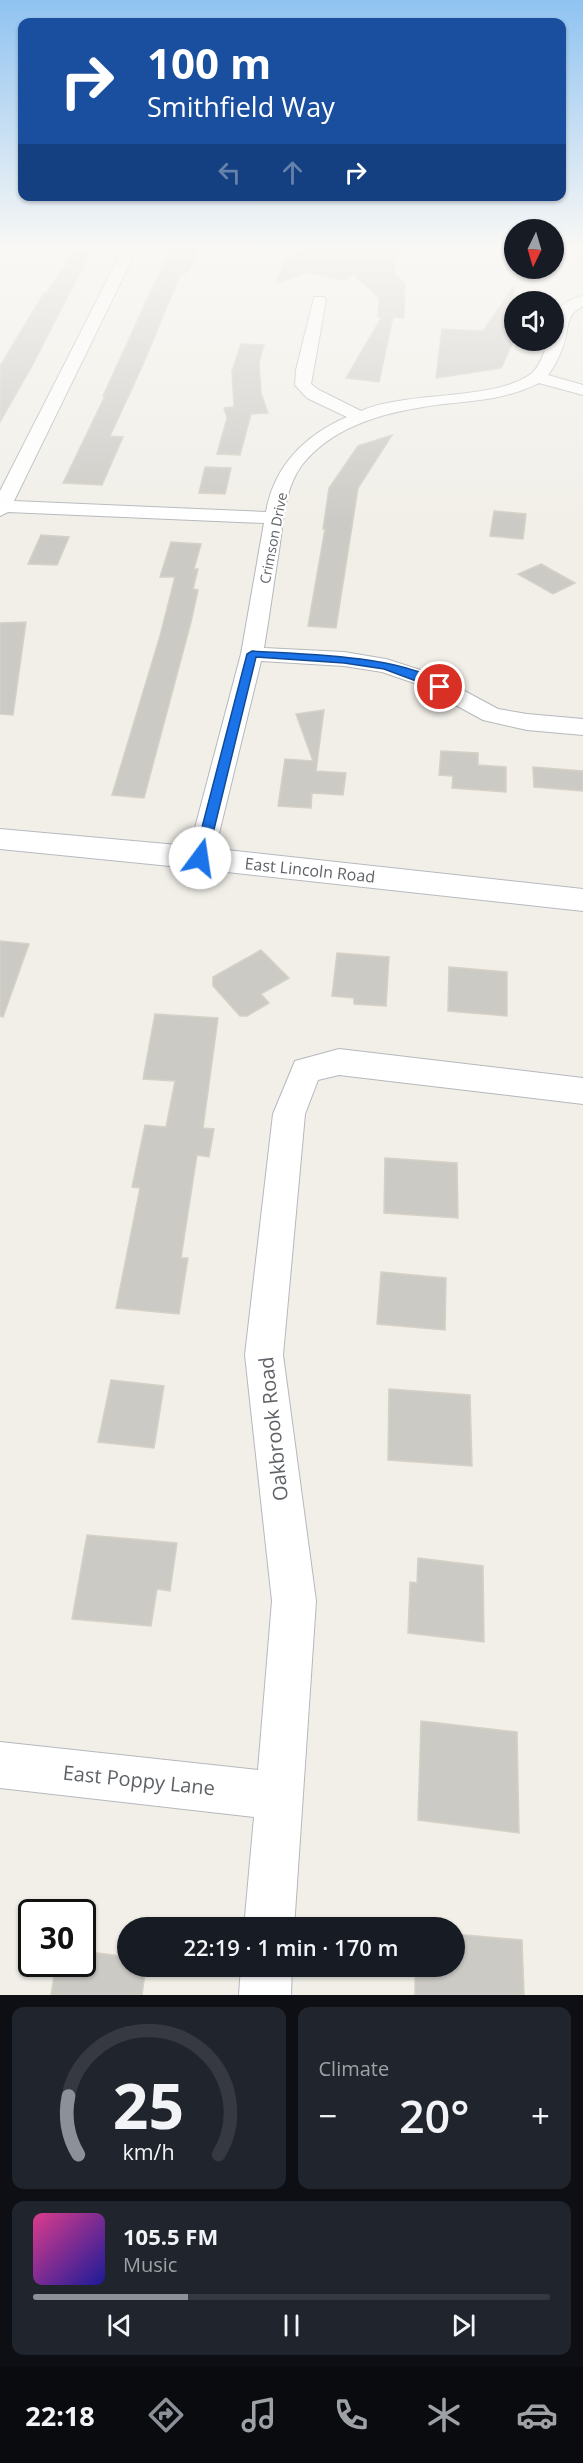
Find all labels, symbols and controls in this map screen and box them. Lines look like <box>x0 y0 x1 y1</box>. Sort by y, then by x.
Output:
text: 100 m <box>147 34 271 91</box>
icon: right <box>48 42 126 120</box>
text: Smithfield Way <box>147 88 335 125</box>
icon: left <box>213 156 246 189</box>
icon: ahead <box>276 156 309 189</box>
icon: right <box>339 156 372 189</box>
north arrow <box>504 219 564 279</box>
map controls <box>504 219 564 351</box>
button: sound <box>504 291 564 351</box>
street label: Crimson Drive <box>255 491 291 585</box>
pin <box>414 661 465 712</box>
icon: arrive <box>423 670 456 703</box>
position arrow <box>168 826 232 890</box>
street label: East Lincoln Road <box>244 852 376 888</box>
street label: Oakbrook Road <box>252 1355 294 1503</box>
street label: East Poppy Lane <box>62 1759 216 1801</box>
speed limit sign: 30 <box>18 1899 96 1977</box>
text: 22:19 · 1 min · 170 m <box>183 1932 399 1962</box>
text: Climate <box>319 2055 389 2082</box>
text: 25 <box>113 2062 184 2147</box>
text: 20° <box>399 2085 470 2146</box>
text: − <box>319 2093 337 2138</box>
text: + <box>531 2093 550 2138</box>
text: km/h <box>123 2137 175 2166</box>
text: 105.5 FM <box>123 2221 218 2251</box>
text: Music <box>123 2251 177 2278</box>
icon: previous <box>103 2309 136 2342</box>
icon: pause <box>275 2309 308 2342</box>
icon: next <box>447 2309 480 2342</box>
icon: directions <box>145 2394 187 2436</box>
icon: music <box>238 2394 280 2436</box>
icon: phone <box>330 2394 372 2436</box>
icon: climate <box>423 2394 465 2436</box>
icon: car <box>516 2394 558 2436</box>
text: 22:18 <box>25 2397 95 2434</box>

